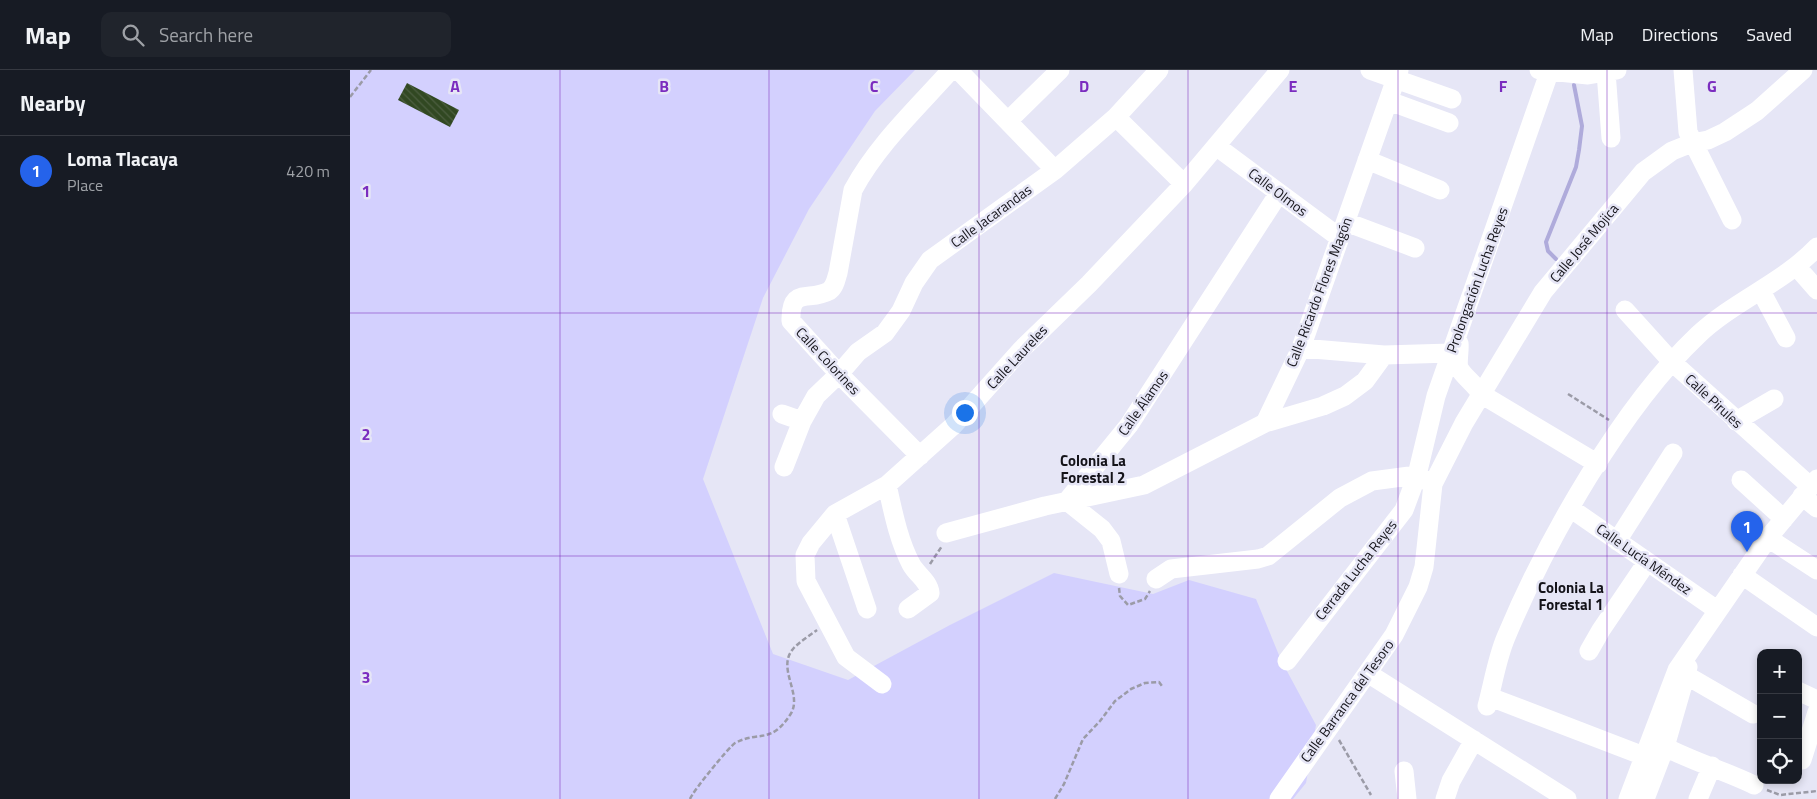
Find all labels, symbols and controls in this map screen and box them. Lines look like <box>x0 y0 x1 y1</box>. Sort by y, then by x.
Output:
search box <box>101 12 451 57</box>
text: Map <box>25 17 71 53</box>
text: Search here <box>159 20 253 49</box>
icon: search <box>119 21 147 49</box>
text: Map <box>1580 21 1614 48</box>
text: Directions <box>1642 21 1718 48</box>
text: Saved <box>1746 21 1792 48</box>
text: A <box>450 74 460 98</box>
text: B <box>659 74 669 98</box>
text: C <box>870 74 879 98</box>
text: D <box>1079 74 1089 98</box>
text: E <box>1289 74 1298 98</box>
text: F <box>1499 74 1508 98</box>
text: G <box>1707 74 1717 98</box>
text: Nearby <box>20 87 85 119</box>
text: Loma Tlacaya <box>67 144 178 173</box>
text: 1 <box>32 159 40 183</box>
text: 420 m <box>286 159 330 183</box>
street label: Calle Olmos <box>1244 162 1312 221</box>
text: Place <box>67 173 103 197</box>
text: 1 <box>362 179 370 203</box>
street label: Calle Jacarandas <box>946 179 1036 252</box>
street label: Calle José Mojica <box>1544 199 1623 287</box>
street label: Prolongación Lucha Reyes <box>1440 204 1513 355</box>
street label: Calle Ricardo Flores Magón <box>1280 214 1357 370</box>
street label: Calle Laureles <box>981 320 1052 393</box>
street label: Calle Colorines <box>791 322 865 399</box>
street label: Calle Álamos <box>1112 366 1173 440</box>
street label: Calle Pirules <box>1681 368 1748 433</box>
your location <box>952 400 978 426</box>
text: 2 <box>362 422 370 446</box>
district label: Colonia La Forestal 2 <box>1060 449 1126 489</box>
pin: 1 <box>1731 511 1763 552</box>
street label: Cerrada Lucha Reyes <box>1310 515 1401 624</box>
street label: Calle Lucía Méndez <box>1593 518 1696 599</box>
district label: Colonia La Forestal 1 <box>1538 576 1604 616</box>
street label: Calle Barranca del Tesoro <box>1295 635 1398 766</box>
map controls <box>1757 649 1802 784</box>
button: + <box>1757 649 1802 694</box>
text: 3 <box>362 665 370 689</box>
button: − <box>1757 694 1802 739</box>
button: locate <box>1757 739 1802 784</box>

